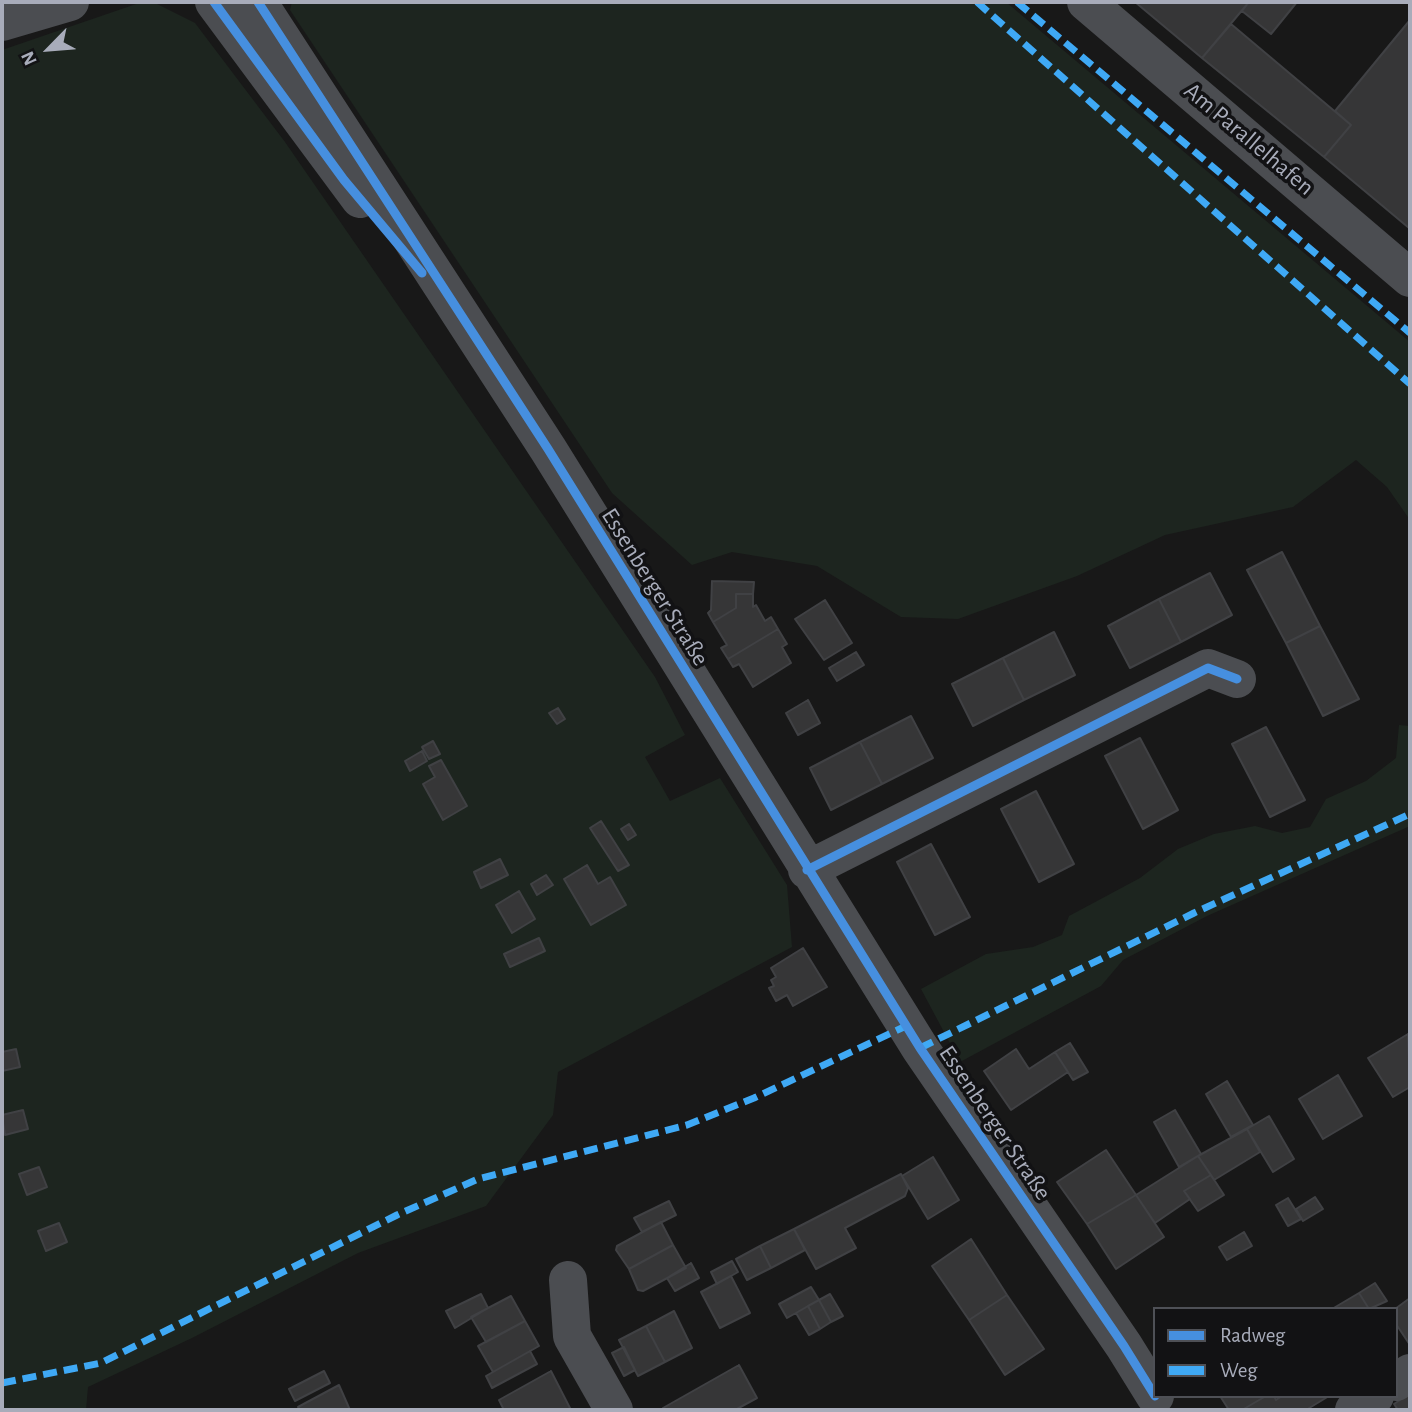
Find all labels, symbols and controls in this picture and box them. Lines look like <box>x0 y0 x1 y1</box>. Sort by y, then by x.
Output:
north arrow <box>14 14 84 84</box>
text: N <box>18 48 41 68</box>
street label: Am Parallelhafen <box>1178 76 1320 202</box>
street label: Essenberger Straße <box>595 503 715 671</box>
street label: Essenberger Straße <box>933 1040 1057 1206</box>
legend <box>1153 1307 1398 1398</box>
text: Radweg <box>1220 1325 1285 1346</box>
text: Weg <box>1220 1360 1258 1381</box>

